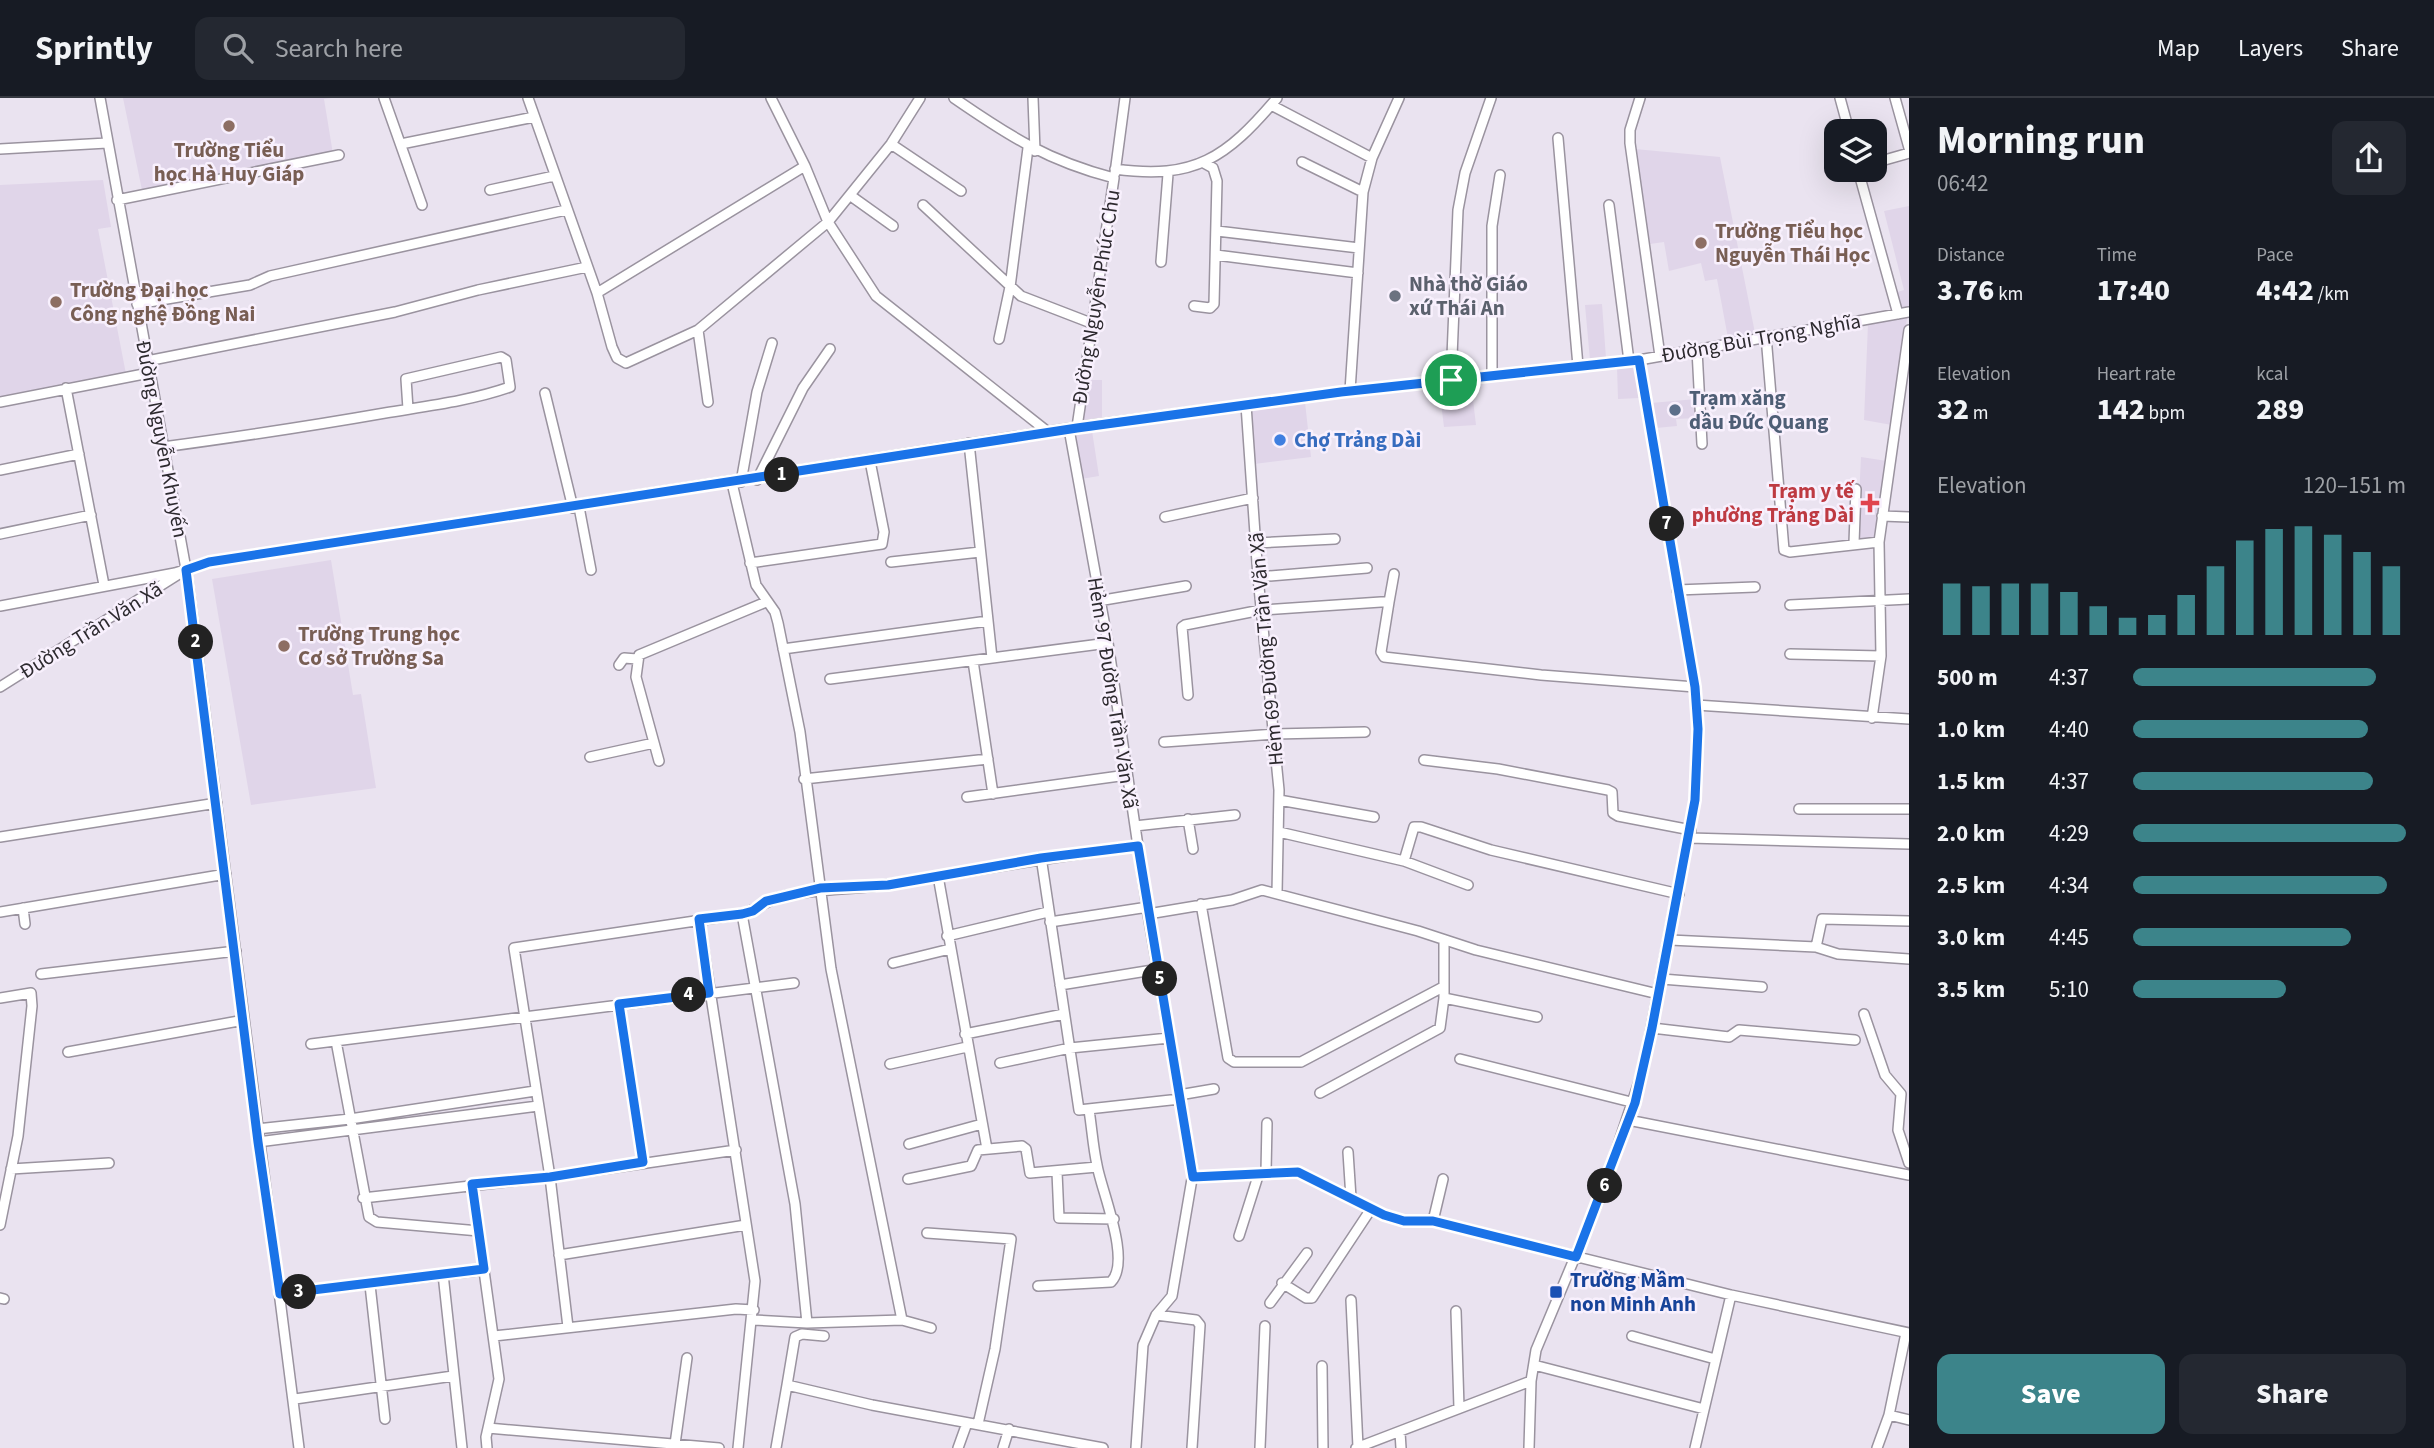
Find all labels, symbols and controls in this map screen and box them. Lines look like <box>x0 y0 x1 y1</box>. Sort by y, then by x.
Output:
search box <box>195 17 685 80</box>
text: Sprintly <box>35 25 153 72</box>
icon: search <box>219 29 257 67</box>
text: Search here <box>275 30 403 67</box>
text: Map <box>2157 31 2200 66</box>
text: Layers <box>2238 31 2303 66</box>
text: Share <box>2341 31 2399 66</box>
text: Morning run <box>1937 114 2145 168</box>
marker: Trường Tiểu học Hà Huy Giáp <box>221 118 237 134</box>
map controls <box>1824 119 1887 182</box>
button: layers <box>1824 119 1887 182</box>
button: share <box>2332 121 2406 195</box>
place label: Trường Tiểu học Hà Huy Giáp <box>154 135 304 189</box>
text: 06:42 <box>1937 167 1988 200</box>
street label: Đường Nguyễn Phúc Chu <box>1064 187 1128 407</box>
place label: Trường Tiểu học Nguyễn Thái Học <box>1715 216 1871 270</box>
marker: Trường Tiểu học Nguyễn Thái Học <box>1693 235 1709 251</box>
text: Distance <box>1937 242 2005 269</box>
text: Time <box>2097 242 2137 269</box>
text: Pace <box>2256 242 2294 269</box>
place label: Nhà thờ Giáo xứ Thái An <box>1409 269 1528 323</box>
text: 3.76 <box>1937 269 1994 312</box>
text: 17:40 <box>2097 269 2170 312</box>
text: 4:42 <box>2256 269 2314 312</box>
place label: Trường Đại học Công nghệ Đồng Nai <box>70 275 255 329</box>
text: km <box>1994 281 2023 308</box>
text: /km <box>2314 281 2349 308</box>
marker: Nhà thờ Giáo xứ Thái An <box>1387 288 1403 304</box>
marker: Trường Đại học Công nghệ Đồng Nai <box>48 294 64 310</box>
street label: Đường Bùi Trọng Nghĩa <box>1659 306 1863 370</box>
street label: Đường Nguyễn Khuyến <box>128 338 196 540</box>
pin <box>1421 350 1481 410</box>
icon: arrive <box>1432 361 1470 399</box>
text: Elevation <box>1937 361 2011 388</box>
text: Heart rate <box>2097 361 2176 388</box>
text: kcal <box>2256 361 2288 388</box>
place label: Trạm xăng dầu Đức Quang <box>1689 383 1829 437</box>
text: 32 <box>1937 388 1969 431</box>
text: 142 <box>2097 388 2145 431</box>
text: 289 <box>2256 388 2304 431</box>
text: m <box>1969 400 1989 427</box>
text: bpm <box>2145 400 2185 427</box>
marker: Trạm xăng dầu Đức Quang <box>1667 402 1683 418</box>
place label: Chợ Trảng Dài <box>1294 425 1421 455</box>
marker: Chợ Trảng Dài <box>1272 432 1288 448</box>
pin: 1 <box>764 458 800 492</box>
text: 1 <box>776 461 787 488</box>
text: Elevation <box>1937 469 2027 502</box>
text: 120–151 m <box>2303 469 2406 502</box>
place label: Trạm y tế phường Trảng Dài <box>1692 476 1855 530</box>
marker: Trạm y tế phường Trảng Dài <box>1860 493 1880 513</box>
pin: 7 <box>1650 506 1684 542</box>
text: 7 <box>1661 510 1672 537</box>
street label: Hẻm 69 Đường Trần Văn Xã <box>1241 531 1291 767</box>
street label: Đường Trần Văn Xã <box>14 574 168 686</box>
street label: Hẻm 97 Đường Trần Văn Xã <box>1080 575 1146 811</box>
place label: Trường Trung học Cơ sở Trường Sa <box>298 619 460 673</box>
pin: 2 <box>178 624 214 660</box>
text: 2 <box>190 628 201 655</box>
marker: Trường Trung học Cơ sở Trường Sa <box>276 638 292 654</box>
text: 500 m <box>1937 661 1998 694</box>
text: 4:37 <box>2049 661 2089 694</box>
text: 1.0 km <box>1937 713 2005 746</box>
text: 4:40 <box>2049 713 2089 746</box>
text: 1.5 km <box>1937 765 2005 798</box>
text: 4:37 <box>2049 765 2089 798</box>
text: 2.0 km <box>1937 817 2005 850</box>
text: 4:29 <box>2049 817 2089 850</box>
text: 2.5 km <box>1937 869 2005 902</box>
text: 4:34 <box>2049 869 2089 902</box>
text: 3.0 km <box>1937 921 2005 954</box>
text: 4:45 <box>2049 921 2089 954</box>
pin: 5 <box>1142 962 1178 996</box>
text: 5 <box>1154 965 1165 992</box>
text: 3.5 km <box>1937 973 2005 1006</box>
text: 5:10 <box>2049 973 2089 1006</box>
pin: 4 <box>672 978 706 1012</box>
text: 4 <box>683 981 694 1008</box>
pin: 6 <box>1588 1168 1622 1204</box>
text: 6 <box>1599 1172 1610 1199</box>
place label: Trường Mầm non Minh Anh <box>1570 1265 1696 1319</box>
pin: 3 <box>282 1274 316 1310</box>
text: 3 <box>293 1278 304 1305</box>
marker: Trường Mầm non Minh Anh <box>1548 1284 1564 1300</box>
button: Save <box>1937 1354 2165 1434</box>
button: Share <box>2179 1354 2406 1434</box>

